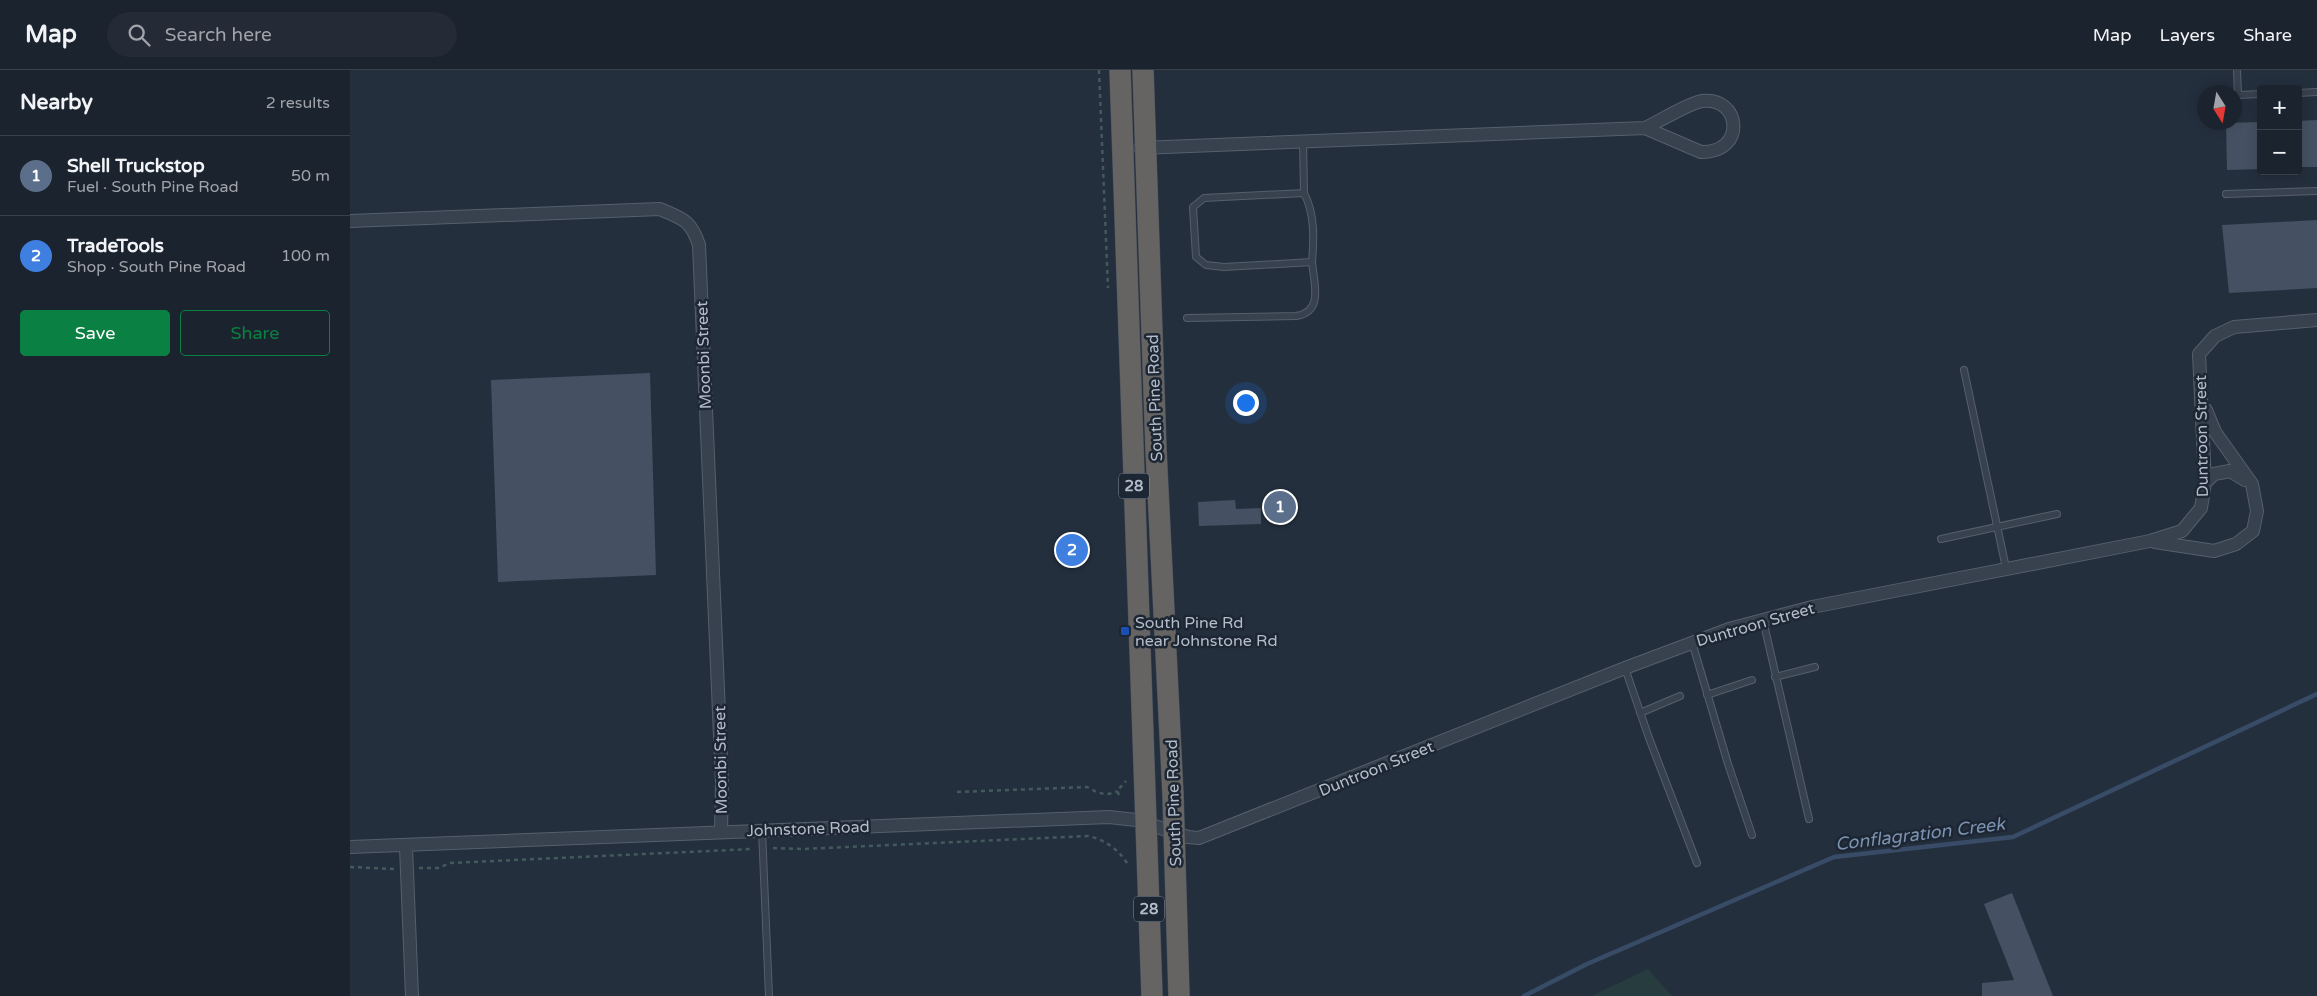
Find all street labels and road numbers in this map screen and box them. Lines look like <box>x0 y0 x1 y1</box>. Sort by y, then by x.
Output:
street label: Moonbi Street <box>692 300 716 409</box>
street label: South Pine Road <box>1143 334 1167 462</box>
street label: Duntroon Street <box>2191 375 2213 497</box>
road number: 28 <box>1119 474 1149 498</box>
street label: Duntroon Street <box>1694 598 1817 651</box>
street label: Moonbi Street <box>710 706 732 814</box>
street label: Duntroon Street <box>1316 737 1437 801</box>
street label: South Pine Road <box>1162 739 1186 867</box>
street label: Johnstone Road <box>746 817 870 841</box>
road number: 28 <box>1134 896 1164 922</box>

